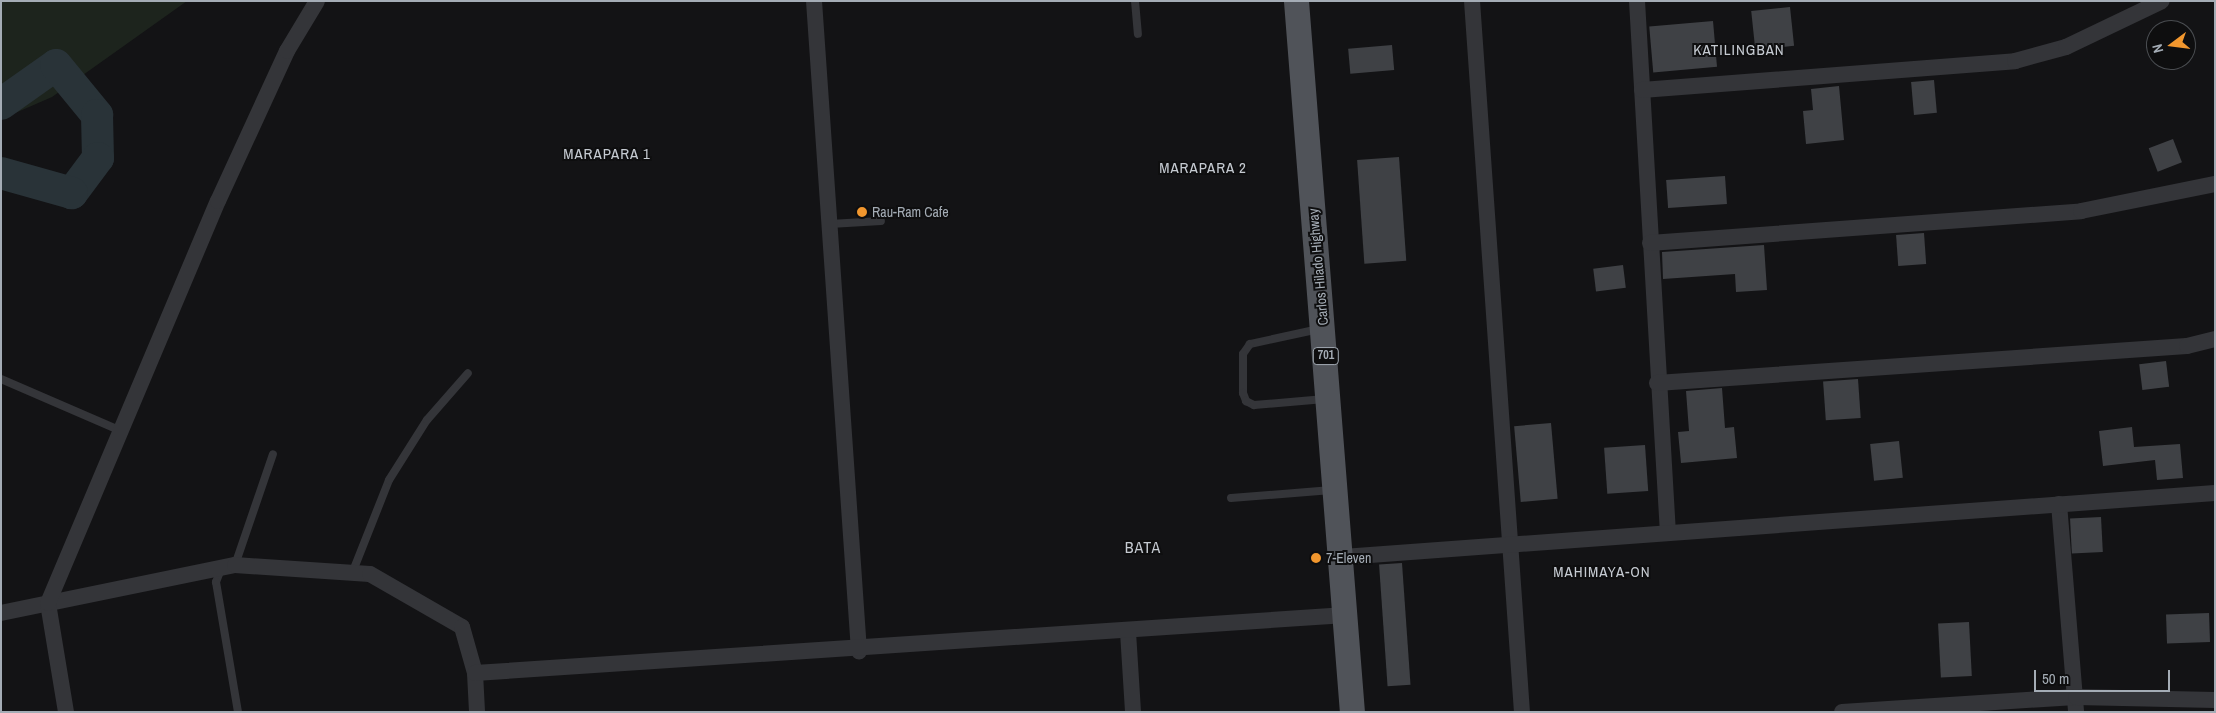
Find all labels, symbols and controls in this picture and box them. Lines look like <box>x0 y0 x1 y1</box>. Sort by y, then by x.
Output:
north arrow <box>2146 20 2196 70</box>
district label: KATILINGBAN <box>1692 41 1786 59</box>
text: N <box>2148 42 2167 55</box>
district label: MARAPARA 1 <box>562 145 652 163</box>
district label: MARAPARA 2 <box>1158 159 1248 177</box>
place label: Rau-Ram Cafe <box>872 204 949 220</box>
marker: Rau-Ram Cafe <box>856 206 868 218</box>
street label: Carlos Hilado Highway <box>1305 208 1331 326</box>
road number: 701 <box>1312 346 1340 366</box>
district label: BATA <box>1124 537 1162 557</box>
place label: 7-Eleven <box>1326 550 1371 566</box>
marker: 7-Eleven <box>1310 552 1322 564</box>
district label: MAHIMAYA-ON <box>1552 563 1652 581</box>
scale bar <box>2036 660 2172 692</box>
text: 50 m <box>2042 668 2069 689</box>

